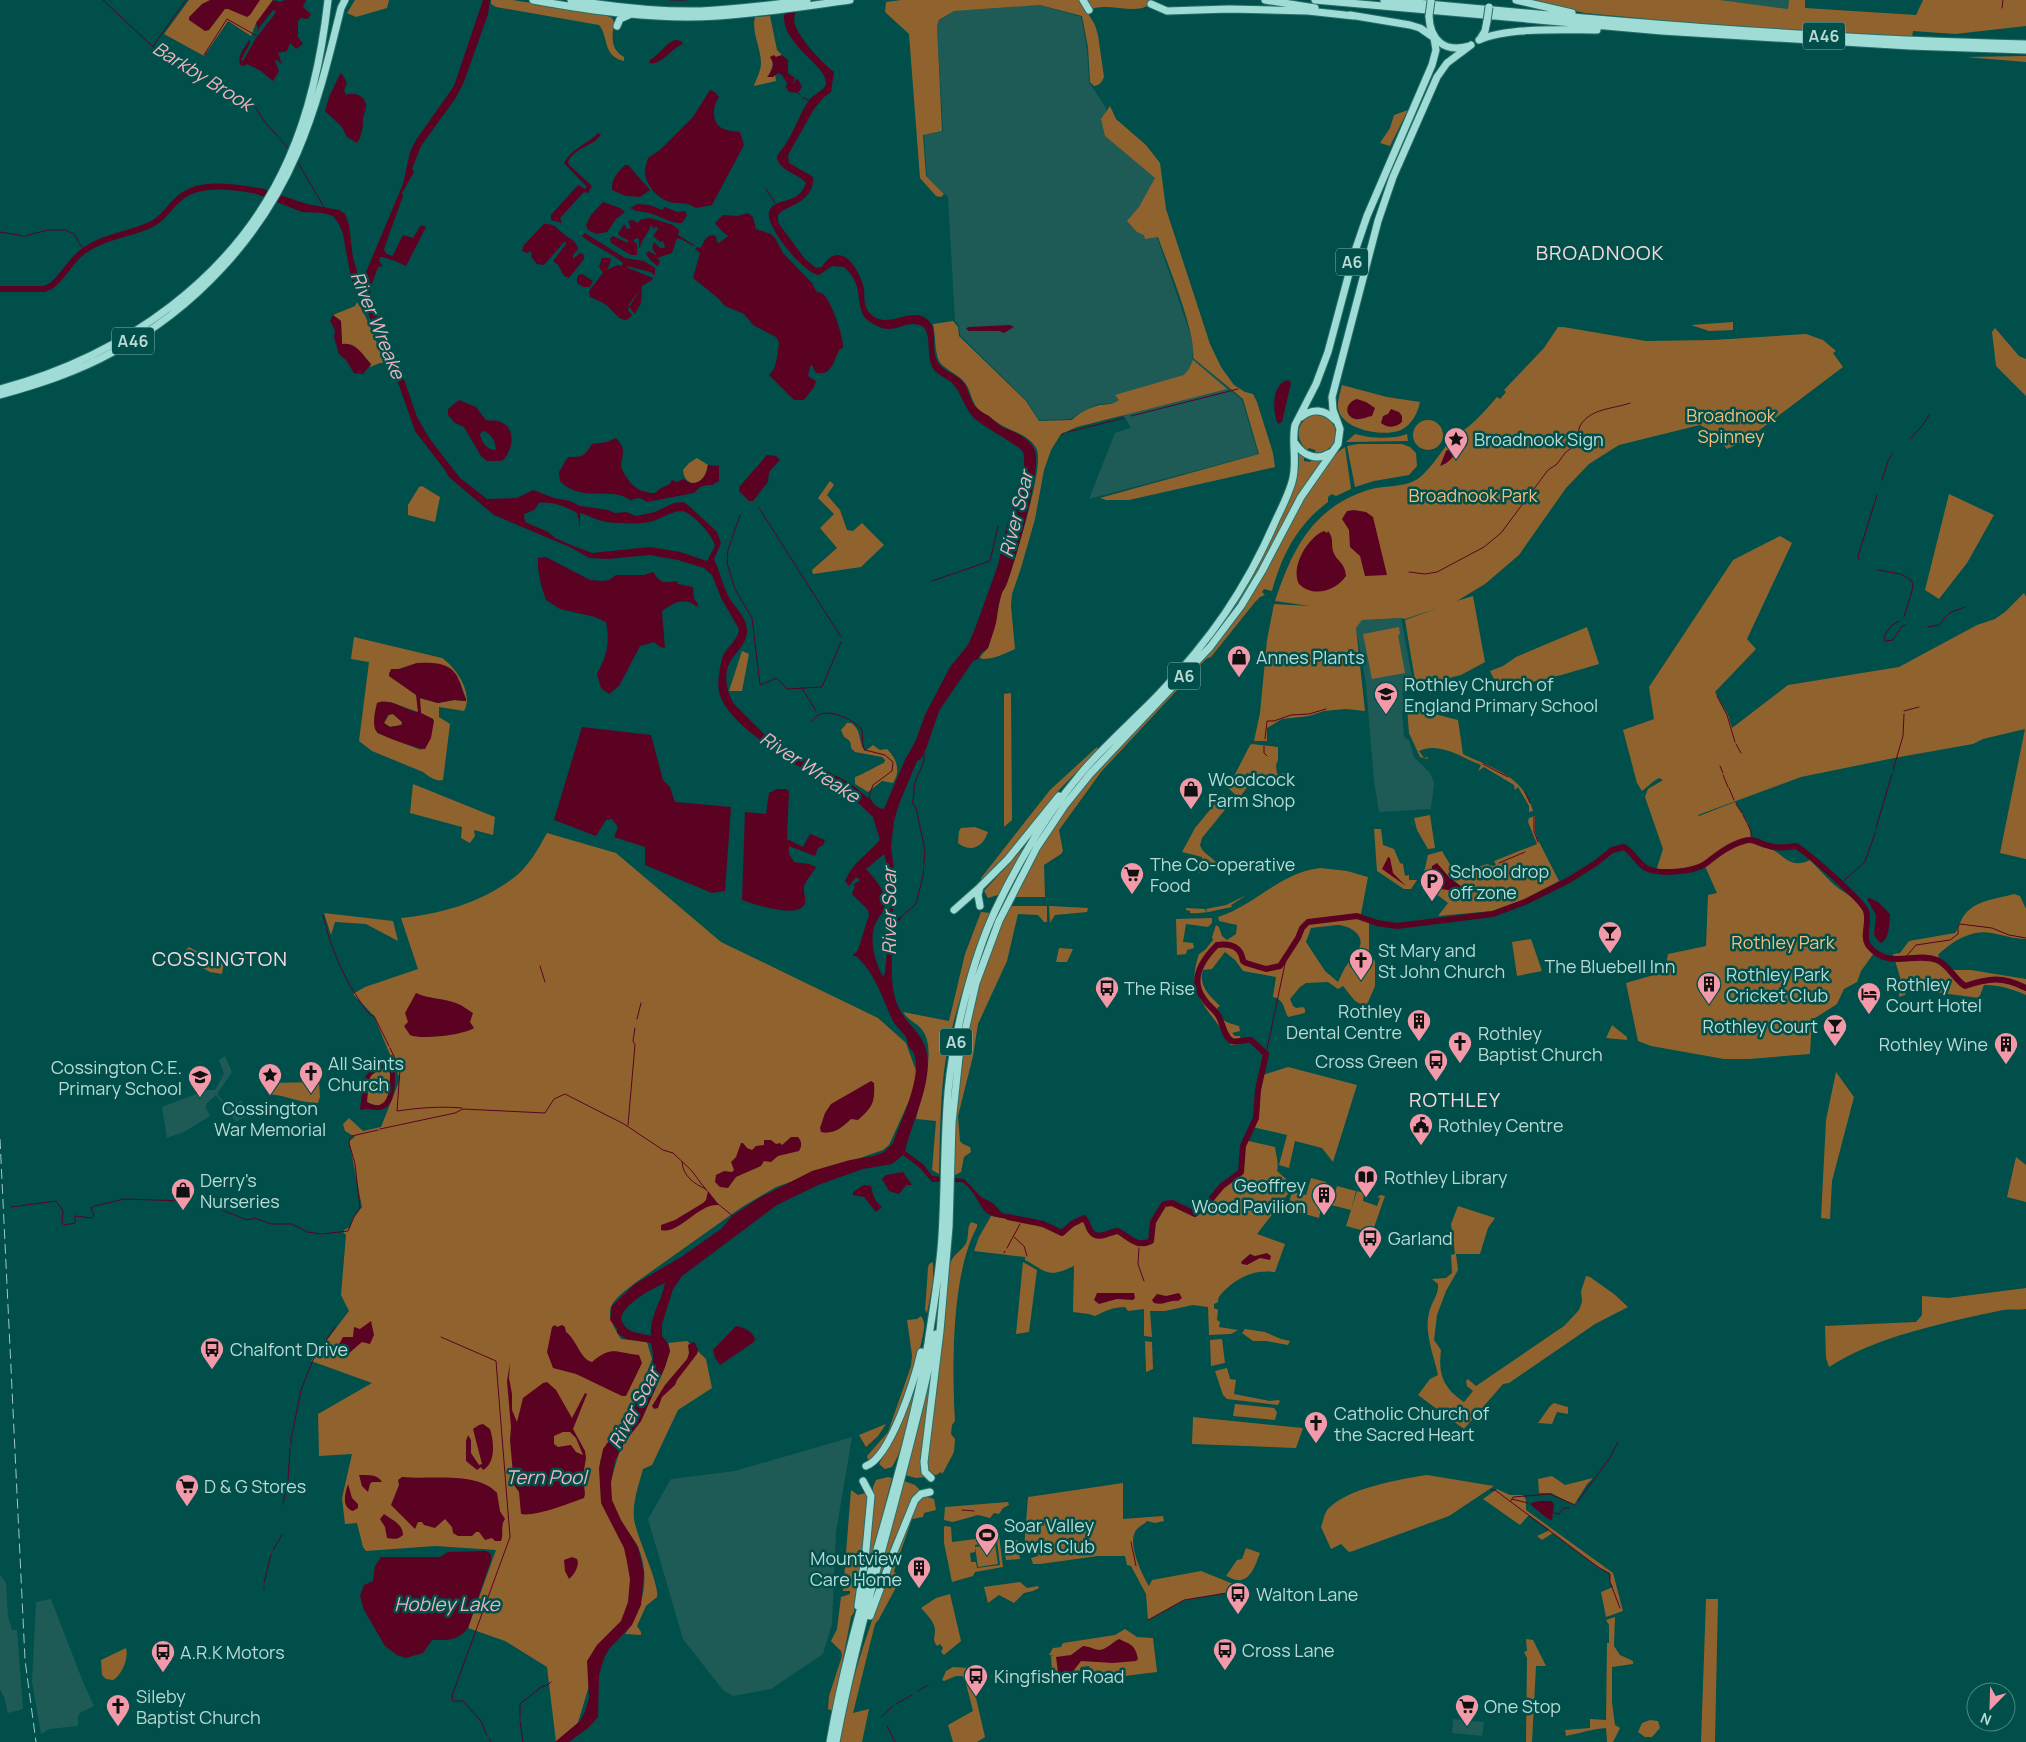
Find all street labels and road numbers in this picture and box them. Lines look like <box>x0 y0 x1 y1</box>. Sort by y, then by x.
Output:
road number: A46 <box>1803 22 1845 50</box>
road number: A6 <box>1336 248 1368 276</box>
road number: A46 <box>112 328 154 354</box>
road number: A6 <box>1168 662 1200 689</box>
road number: A6 <box>940 1028 972 1056</box>

